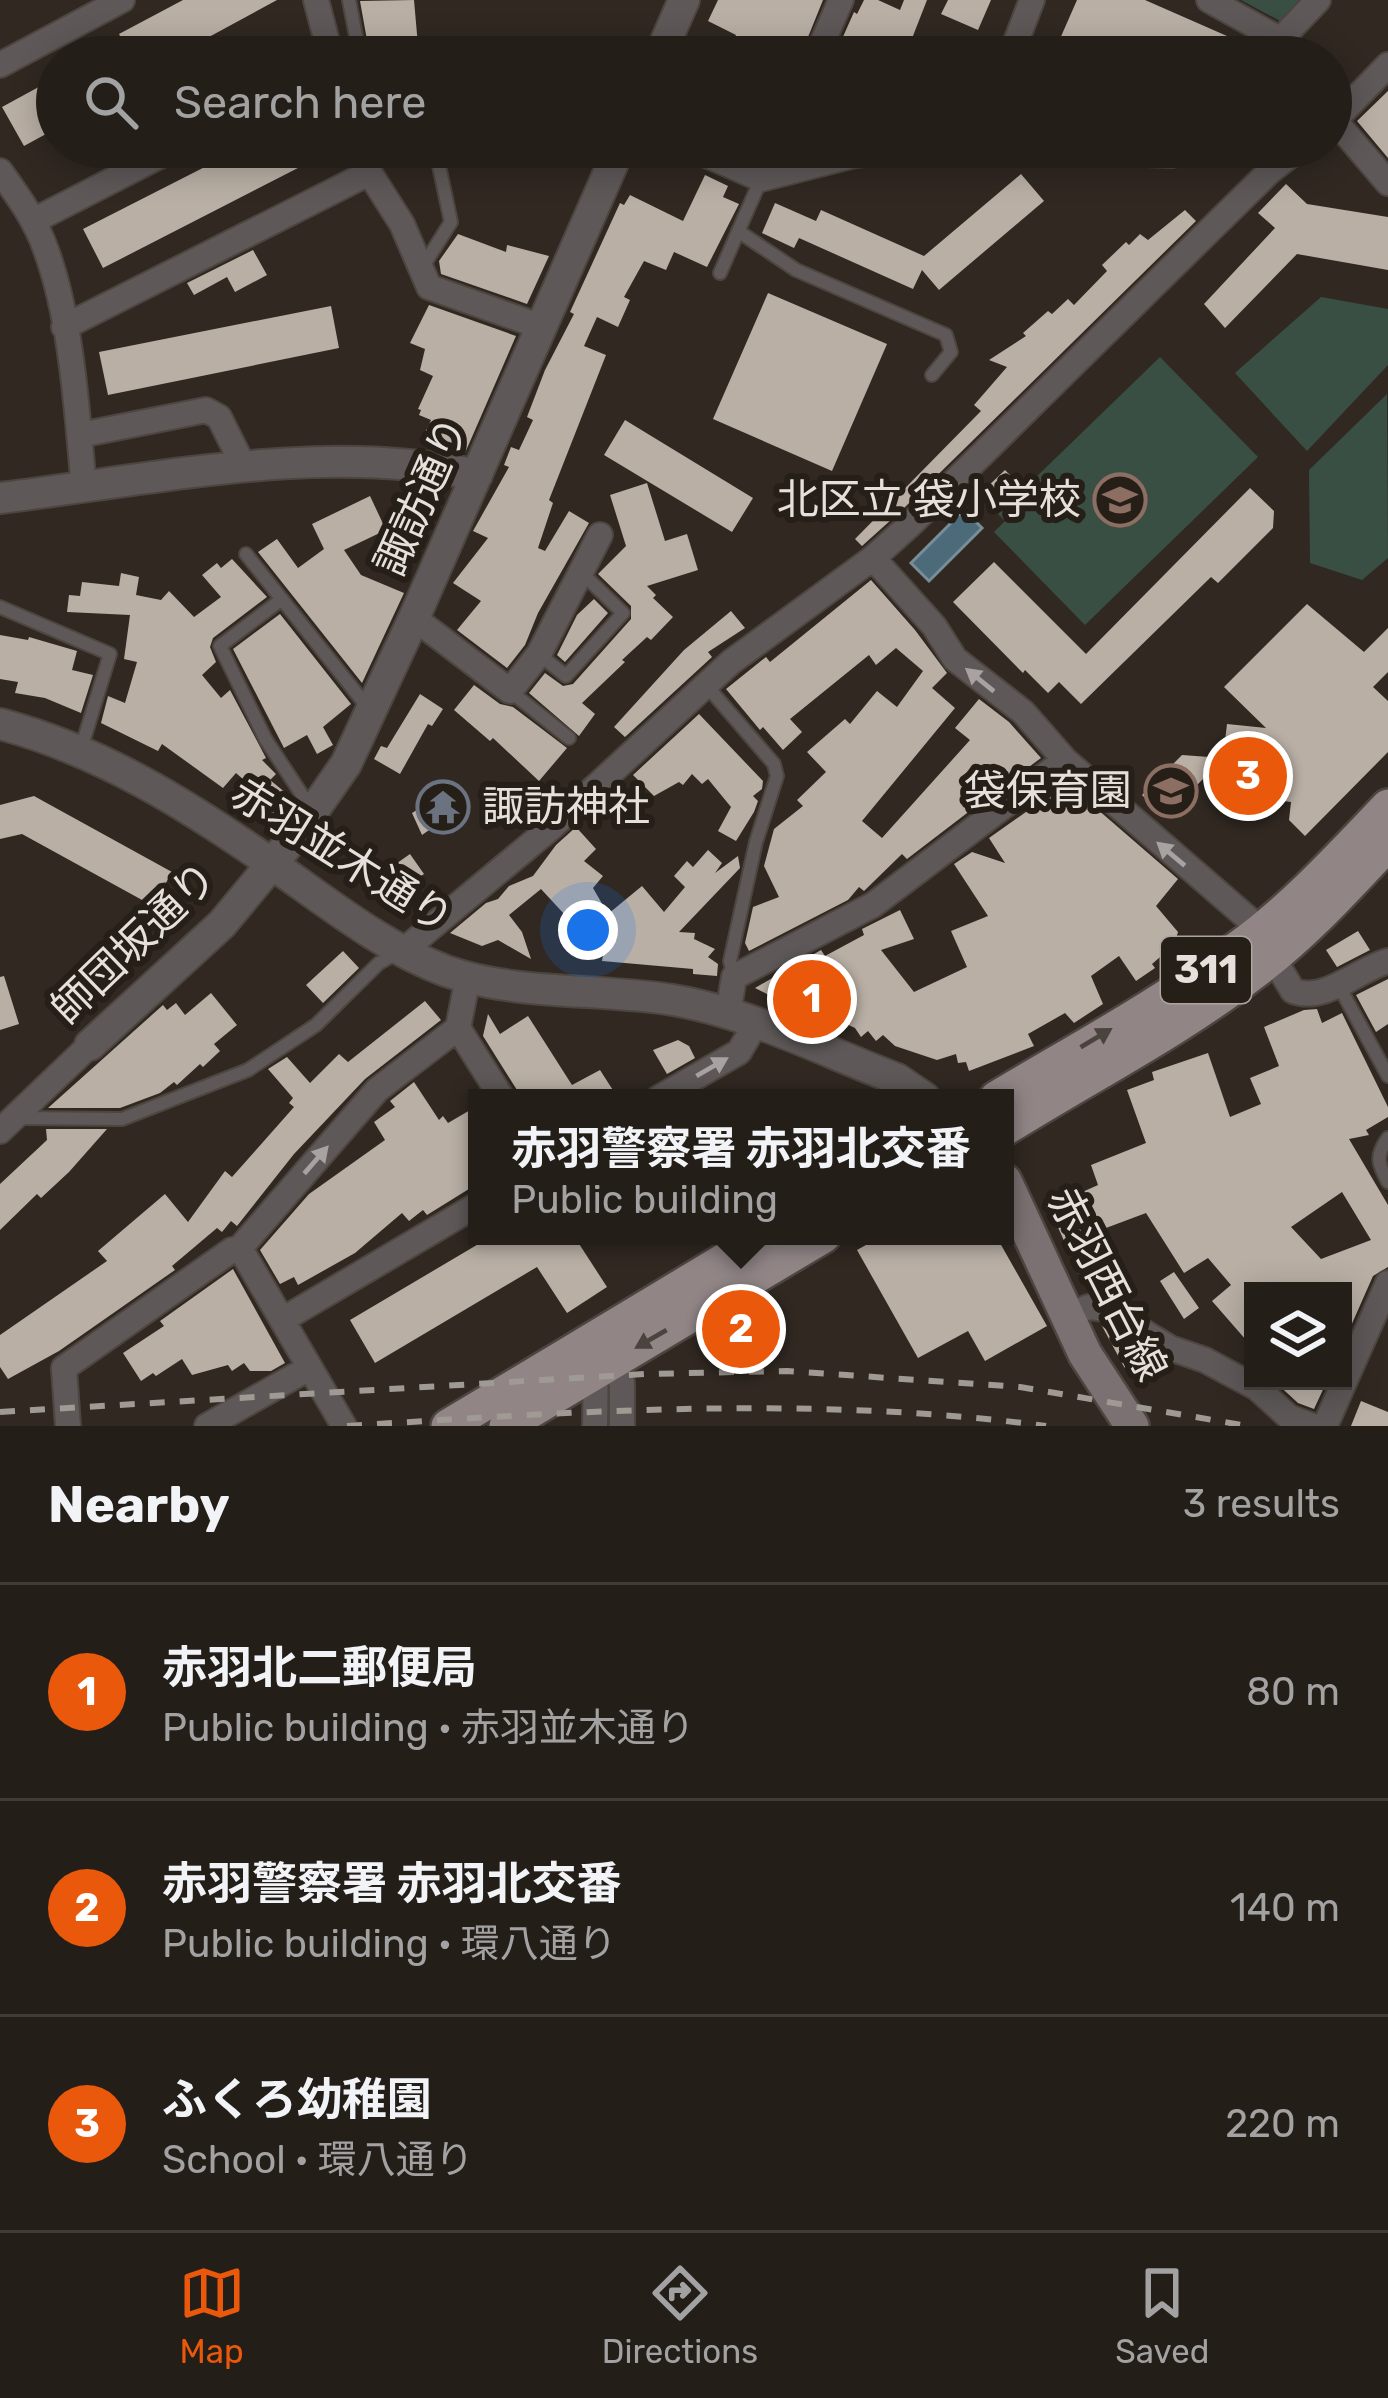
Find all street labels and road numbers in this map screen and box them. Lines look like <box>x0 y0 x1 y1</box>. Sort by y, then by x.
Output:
street label: 諏訪通り <box>365 409 479 583</box>
street label: 赤羽並木通り <box>222 768 462 944</box>
street label: 師団坂通り <box>41 852 227 1034</box>
road number: 311 <box>1161 937 1251 1003</box>
street label: 赤羽西台線 <box>1037 1179 1177 1389</box>

